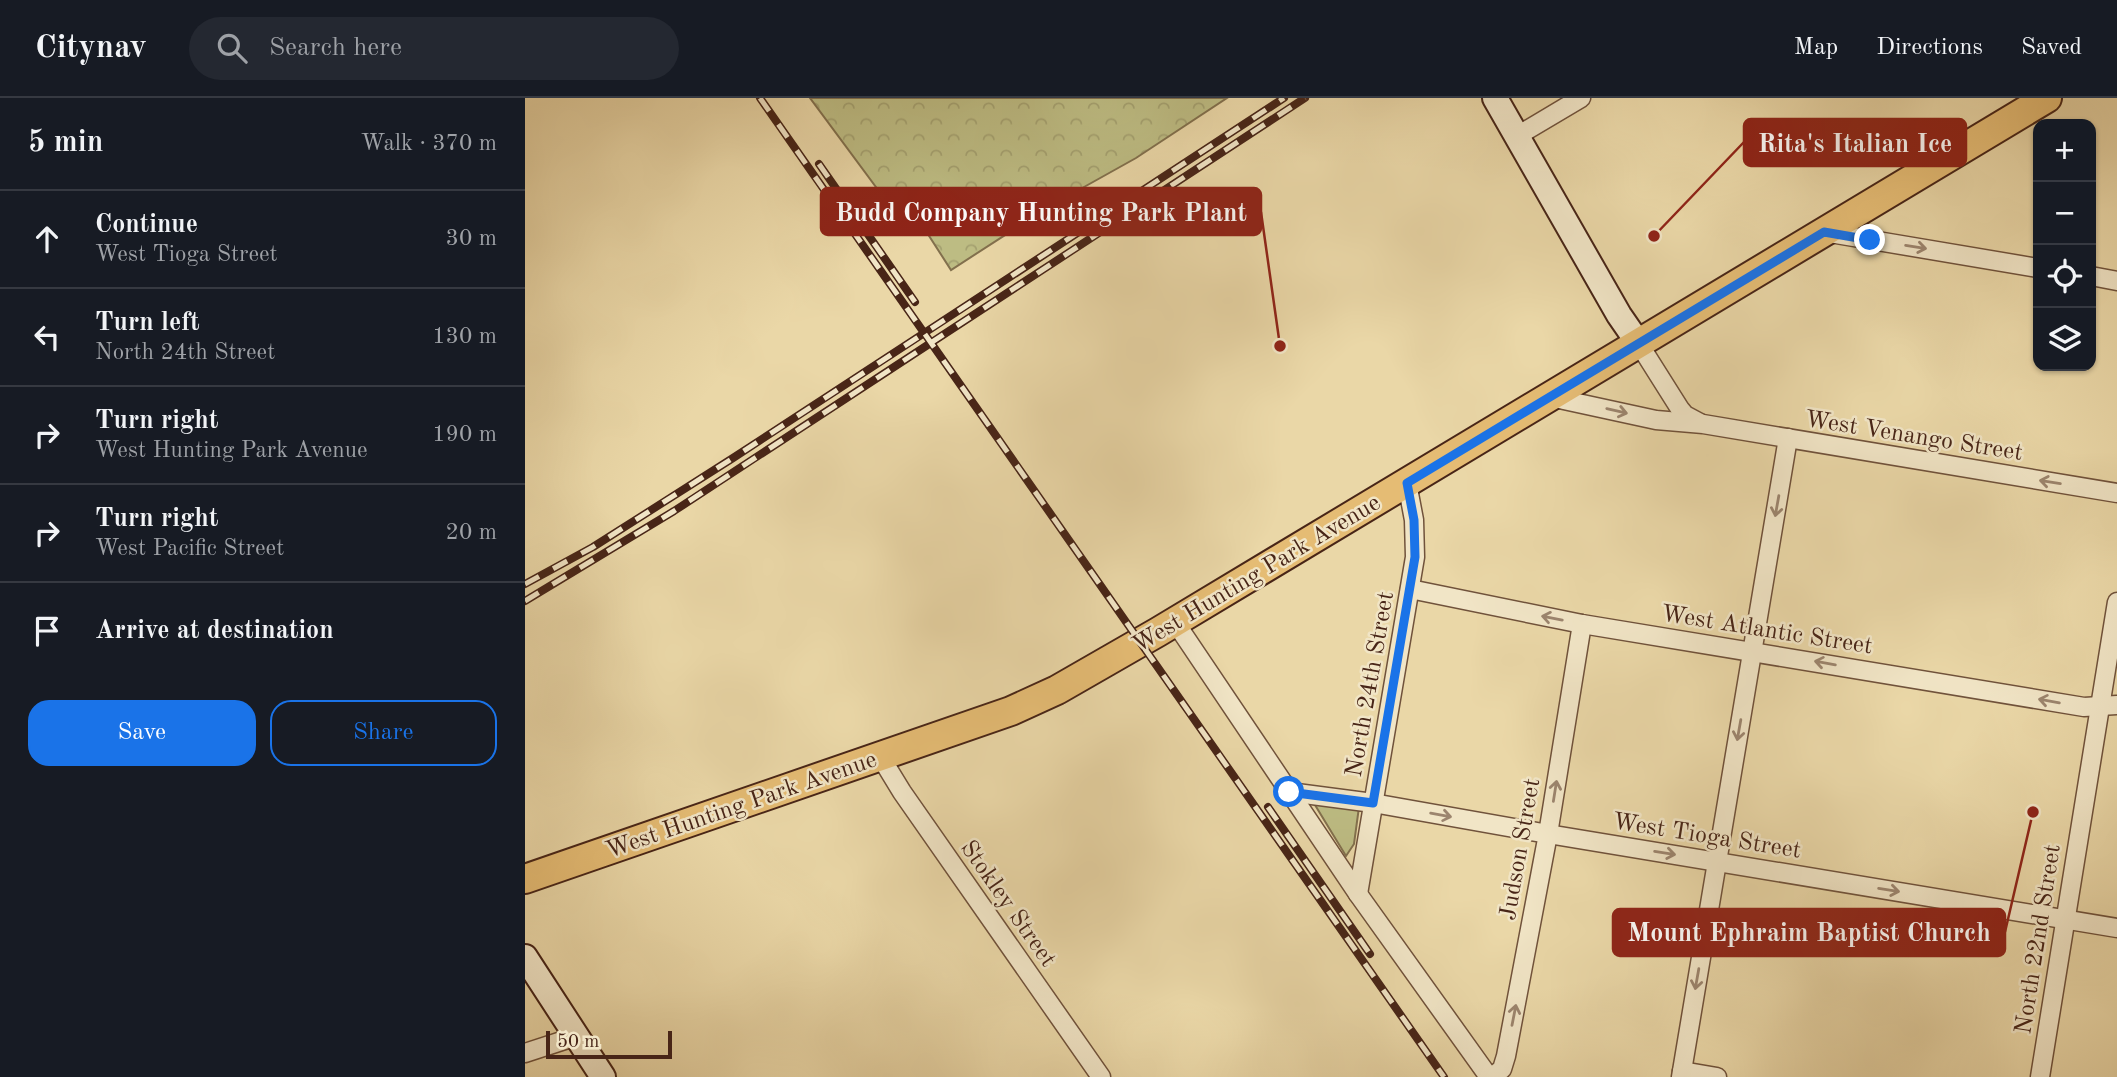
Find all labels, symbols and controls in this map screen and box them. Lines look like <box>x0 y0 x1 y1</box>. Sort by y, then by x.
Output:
search box <box>189 17 679 80</box>
icon: search <box>213 29 251 67</box>
text: Citynav <box>35 32 147 65</box>
text: Search here <box>269 35 402 61</box>
text: Map <box>1794 36 1838 60</box>
text: Directions <box>1876 36 1983 60</box>
text: Saved <box>2021 36 2082 60</box>
callout: Rita's Italian Ice <box>1744 119 1966 166</box>
map controls <box>2033 119 2096 371</box>
button: + <box>2033 119 2096 182</box>
text: 5 min <box>28 128 103 158</box>
text: Walk · 370 m <box>361 132 497 155</box>
text: Rita's Italian Ice <box>1758 132 1952 158</box>
button: − <box>2033 182 2096 245</box>
callout: Budd Company Hunting Park Plant <box>821 188 1261 235</box>
text: Budd Company Hunting Park Plant <box>835 201 1247 227</box>
text: Continue <box>95 212 198 238</box>
icon: ahead <box>28 220 66 258</box>
route end <box>1854 224 1885 255</box>
text: 30 m <box>446 227 497 250</box>
one-way arrow <box>1904 241 1927 254</box>
text: West Tioga Street <box>95 243 278 266</box>
button: locate <box>2033 245 2096 308</box>
button: layers <box>2033 308 2096 371</box>
text: Turn left <box>95 310 200 336</box>
icon: left <box>28 318 66 356</box>
text: 130 m <box>432 325 497 348</box>
text: North 24th Street <box>95 341 275 364</box>
one-way arrow <box>1605 405 1628 419</box>
text: Turn right <box>95 408 218 434</box>
street label: West Venango Street <box>1803 408 2024 466</box>
icon: right <box>28 416 66 454</box>
text: 190 m <box>432 423 497 446</box>
text: West Hunting Park Avenue <box>95 439 368 462</box>
one-way arrow <box>2039 475 2062 488</box>
street label: West Hunting Park Avenue <box>1129 491 1385 658</box>
one-way arrow <box>1770 494 1783 517</box>
text: Turn right <box>95 506 218 532</box>
icon: right <box>28 514 66 552</box>
text: 20 m <box>446 521 497 544</box>
text: West Pacific Street <box>95 537 284 560</box>
street label: North 24th Street <box>1343 590 1399 779</box>
street label: West Atlantic Street <box>1659 602 1874 660</box>
one-way arrow <box>1541 610 1564 624</box>
icon: arrive <box>28 612 66 650</box>
text: Arrive at destination <box>95 618 334 644</box>
one-way arrow <box>1814 656 1837 669</box>
one-way arrow <box>2039 694 2061 708</box>
button: Save <box>28 700 256 766</box>
button: Share <box>270 700 497 766</box>
one-way arrow <box>1732 718 1745 741</box>
street label: West Hunting Park Avenue <box>603 748 880 864</box>
route start <box>1273 776 1304 807</box>
street label: Judson Street <box>1497 776 1545 922</box>
one-way arrow <box>1549 780 1562 803</box>
one-way arrow <box>1429 809 1452 822</box>
street label: West Tioga Street <box>1611 810 1803 864</box>
street label: Stokley Street <box>955 837 1060 972</box>
street label: North 22nd Street <box>2012 843 2066 1036</box>
one-way arrow <box>1653 847 1676 860</box>
one-way arrow <box>1877 884 1900 897</box>
callout: Mount Ephraim Baptist Church <box>1613 909 2005 956</box>
text: Mount Ephraim Baptist Church <box>1627 921 1991 947</box>
one-way arrow <box>1690 967 1703 990</box>
one-way arrow <box>1508 1004 1521 1027</box>
scale bar <box>546 1028 672 1060</box>
text: 50 m <box>557 1033 599 1052</box>

